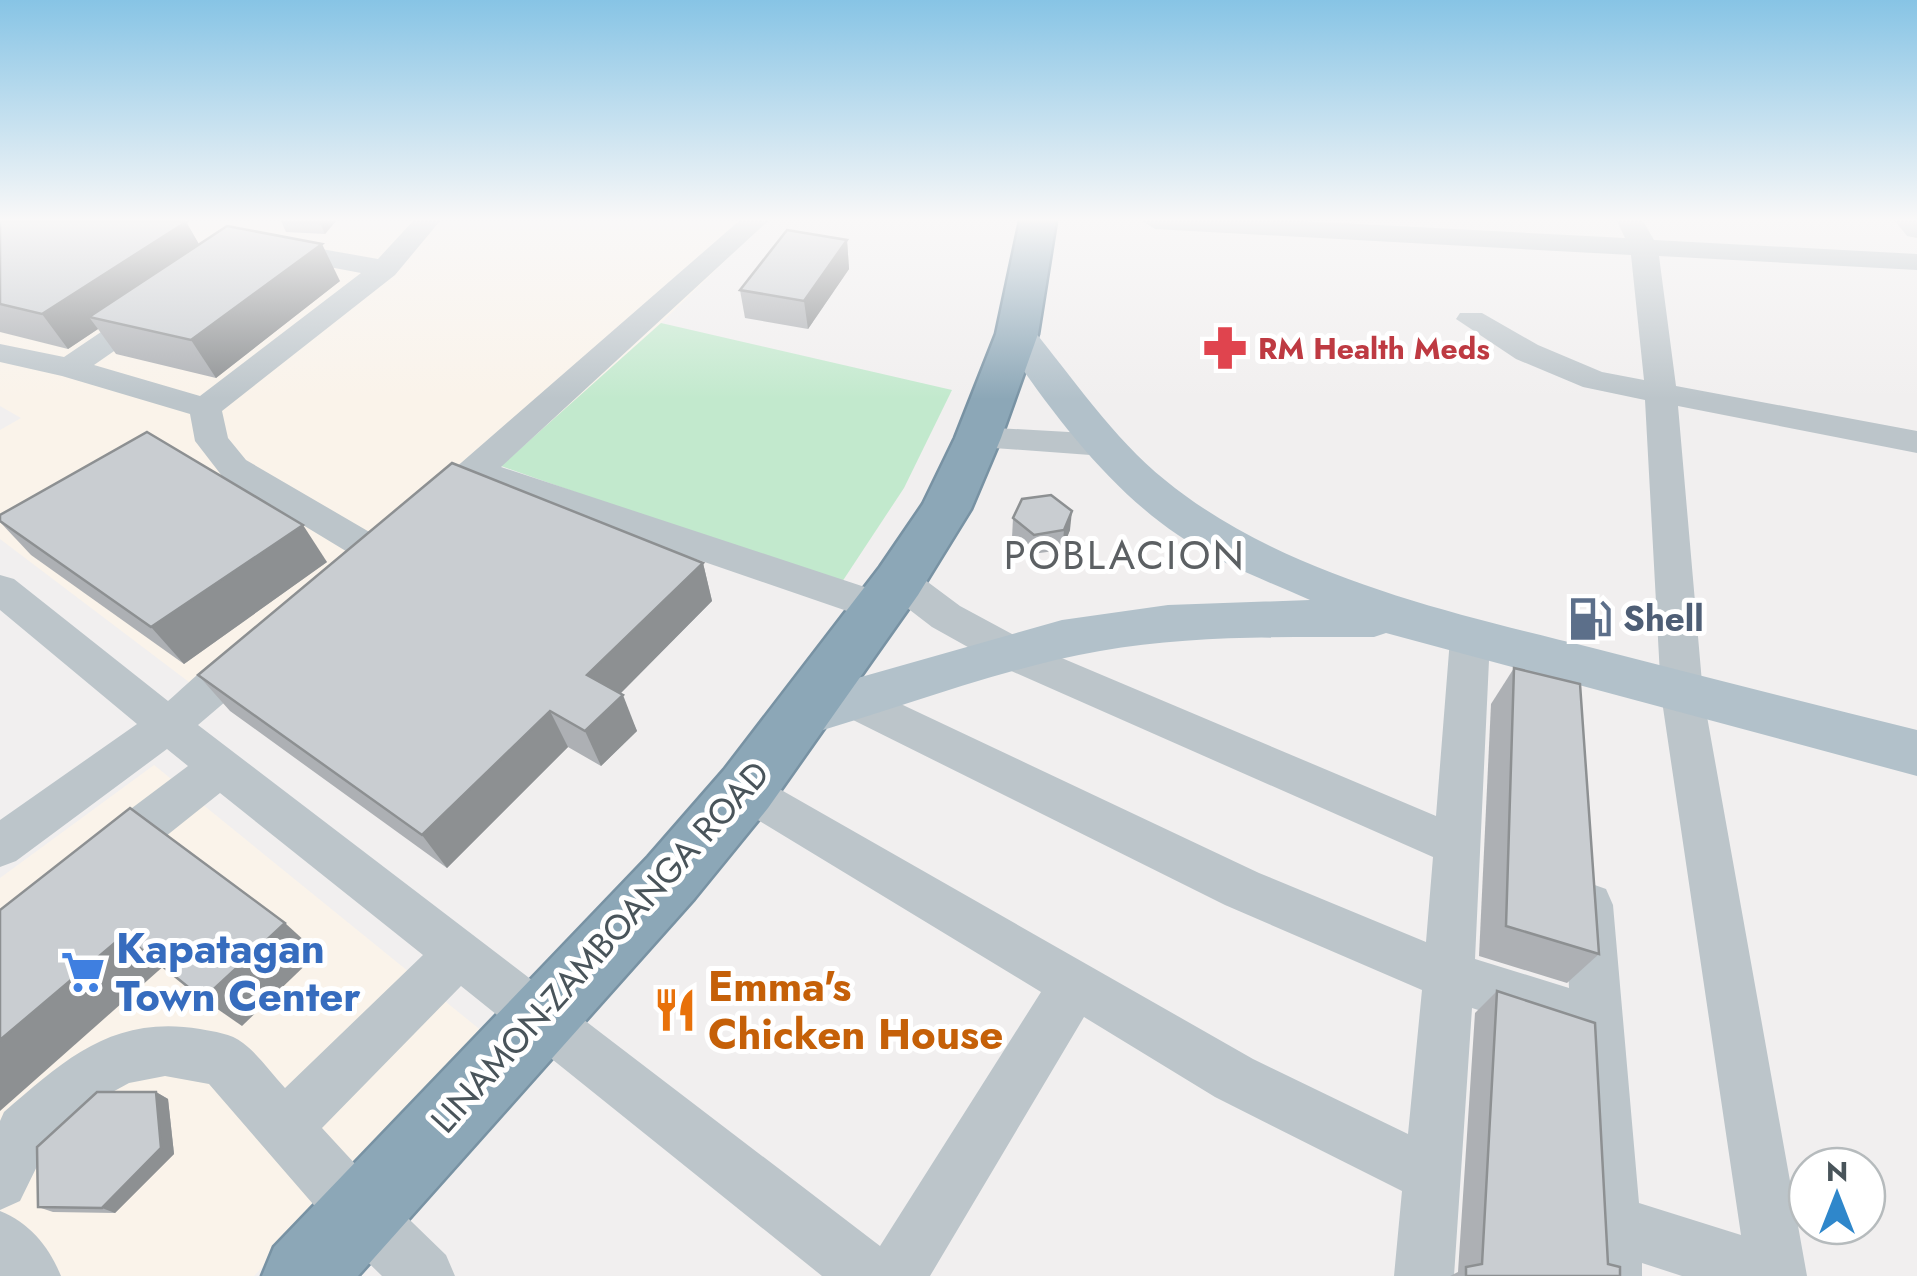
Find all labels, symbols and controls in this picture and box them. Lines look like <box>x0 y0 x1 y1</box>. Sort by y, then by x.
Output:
pharmacy icon: RM Health Meds <box>1201 324 1249 372</box>
place label: RM Health Meds <box>1258 327 1490 370</box>
district label: POBLACION <box>1004 526 1246 584</box>
place label: Shell <box>1623 594 1704 644</box>
fuel station icon: Shell <box>1566 595 1614 643</box>
street label: LINAMON-ZAMBOANGA ROAD <box>419 750 781 1144</box>
place label: Kapatagan Town Center <box>116 918 361 1027</box>
supermarket icon: Kapatagan Town Center <box>59 948 107 996</box>
place label: Emma's Chicken House <box>708 956 1003 1065</box>
restaurant icon: Emma's Chicken House <box>651 986 699 1034</box>
north arrow <box>1787 1146 1887 1246</box>
text: N <box>1826 1151 1848 1192</box>

